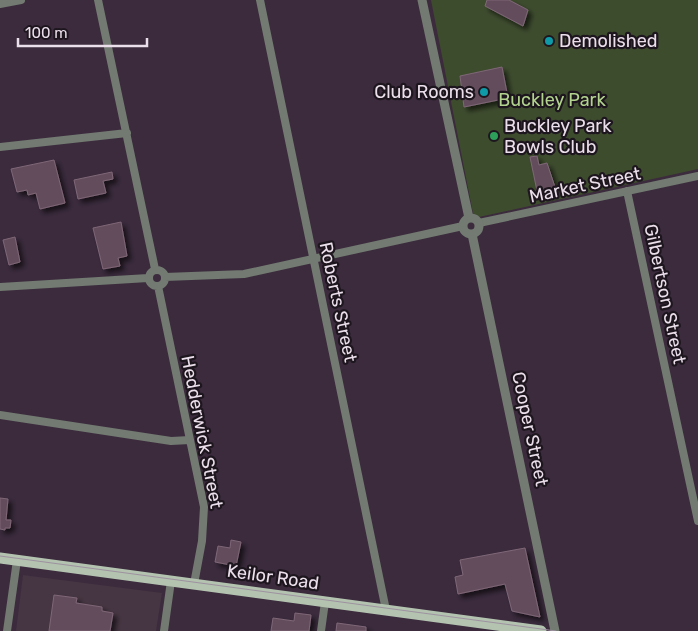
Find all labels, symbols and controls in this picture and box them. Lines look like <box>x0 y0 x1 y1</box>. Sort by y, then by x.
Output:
scale bar <box>18 15 146 47</box>
text: 100 m <box>25 24 67 42</box>
place label: Demolished <box>559 30 657 52</box>
marker: Demolished <box>543 35 555 47</box>
place label: Club Rooms <box>374 81 474 103</box>
marker: Club Rooms <box>478 86 490 98</box>
park label: Buckley Park <box>498 89 606 111</box>
place label: Buckley Park Bowls Club <box>504 115 612 158</box>
marker: Buckley Park Bowls Club <box>488 130 500 142</box>
street label: Market Street <box>527 162 643 208</box>
street label: Gilbertson Street <box>639 222 691 366</box>
street label: Roberts Street <box>315 240 361 364</box>
street label: Hedderwick Street <box>176 354 228 510</box>
street label: Cooper Street <box>507 370 553 488</box>
street label: Keilor Road <box>225 560 321 594</box>

